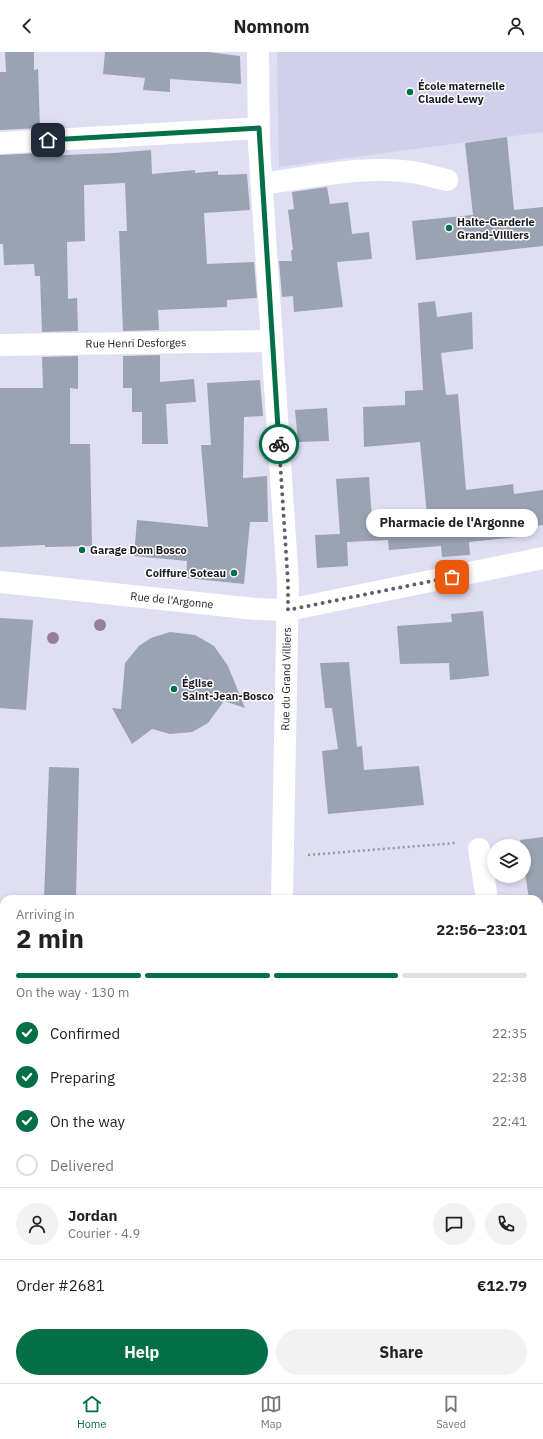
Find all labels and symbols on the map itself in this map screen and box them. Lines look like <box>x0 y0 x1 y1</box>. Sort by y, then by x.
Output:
place label: École maternelle Claude Lewy <box>418 78 505 106</box>
marker: École maternelle Claude Lewy <box>405 87 415 97</box>
pin <box>31 123 65 157</box>
place label: Halte-Garderie Grand-Villiers <box>457 215 535 242</box>
marker: Halte-Garderie Grand-Villiers <box>444 223 454 233</box>
street label: Rue Henri Desforges <box>85 335 187 351</box>
courier <box>259 424 299 464</box>
callout: Pharmacie de l'Argonne <box>366 509 538 537</box>
place label: Garage Dom Bosco <box>90 543 187 557</box>
marker: Garage Dom Bosco <box>77 545 87 555</box>
pin <box>435 560 469 594</box>
place label: Coiffure Soteau <box>146 566 226 580</box>
marker: Coiffure Soteau <box>229 568 239 578</box>
street label: Rue de l'Argonne <box>130 589 214 611</box>
street label: Rue du Grand Villiers <box>278 627 294 731</box>
place label: Église Saint-Jean-Bosco <box>182 675 274 703</box>
marker: Église Saint-Jean-Bosco <box>169 684 179 694</box>

